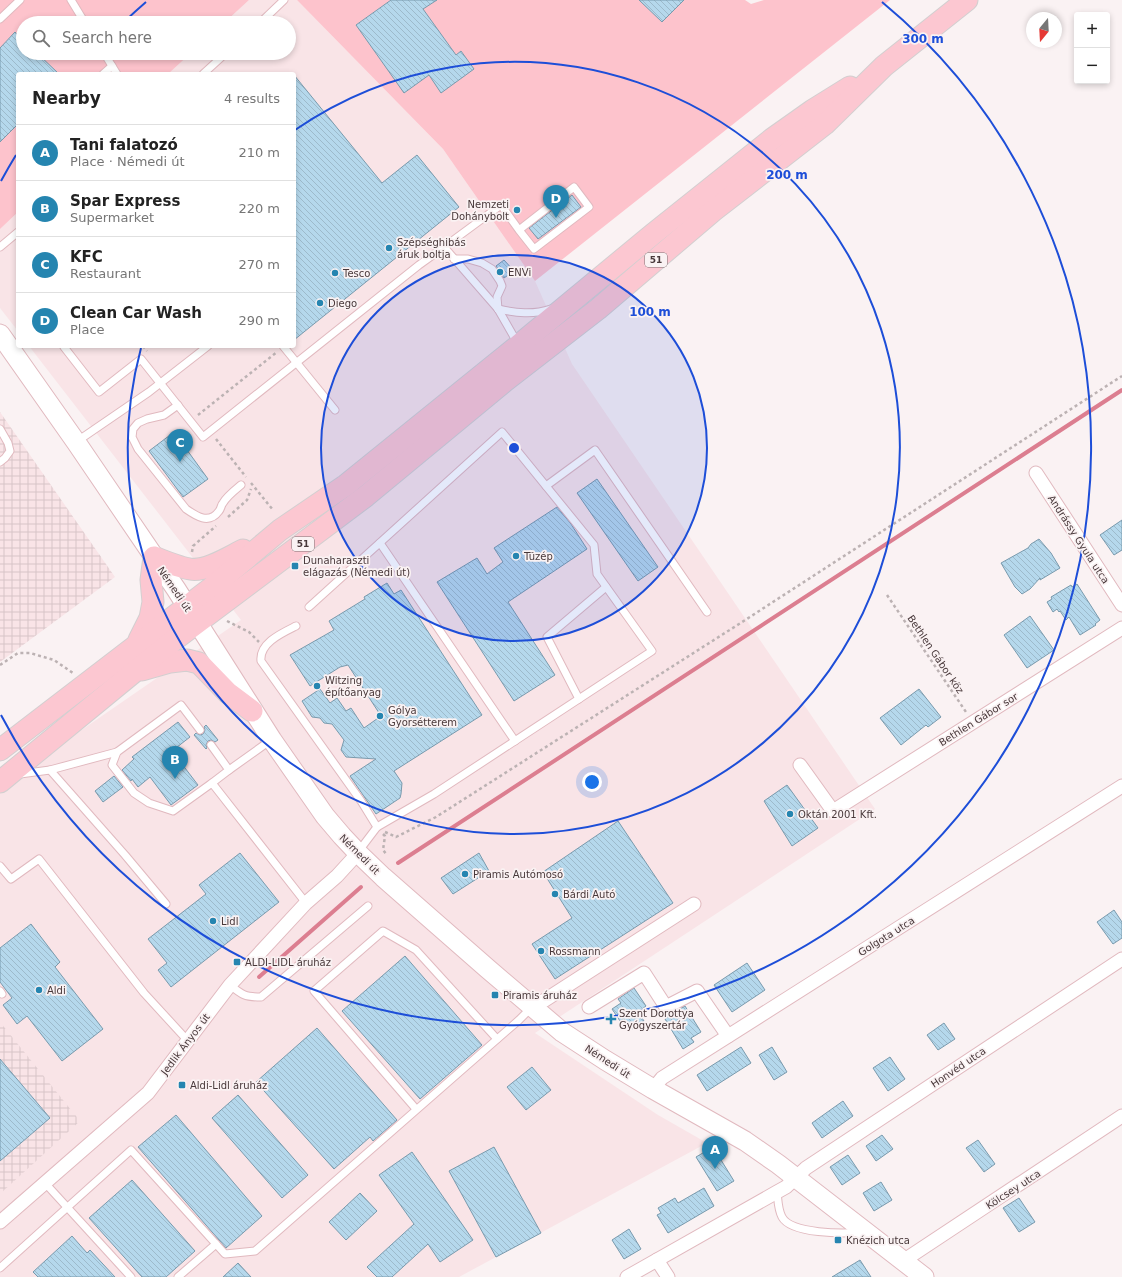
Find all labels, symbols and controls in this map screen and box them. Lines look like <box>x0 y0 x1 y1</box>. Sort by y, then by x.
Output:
north arrow <box>1026 12 1062 48</box>
map controls <box>1074 12 1110 84</box>
button: + <box>1074 12 1110 48</box>
search box <box>16 16 296 60</box>
icon: search <box>30 27 52 49</box>
text: Search here <box>62 29 152 47</box>
text: 300 m <box>902 32 944 46</box>
button: − <box>1074 48 1110 84</box>
text: Nearby <box>32 88 101 108</box>
text: 4 results <box>224 91 280 106</box>
text: Tani falatozó <box>70 136 178 154</box>
text: A <box>40 145 50 160</box>
text: 210 m <box>238 145 280 160</box>
text: Place · Némedi út <box>70 154 185 169</box>
text: 200 m <box>766 168 808 182</box>
pin: D <box>543 185 569 218</box>
text: Spar Express <box>70 192 180 210</box>
place label: Nemzeti Dohánybolt <box>451 199 509 222</box>
text: B <box>40 201 50 216</box>
text: 220 m <box>238 201 280 216</box>
marker: Nemzeti Dohánybolt <box>512 205 522 215</box>
text: Supermarket <box>70 210 154 225</box>
place label: Szépséghibás áruk boltja <box>397 237 466 260</box>
marker: Szépséghibás áruk boltja <box>384 243 394 253</box>
text: KFC <box>70 248 103 266</box>
road number: 51 <box>645 253 667 267</box>
text: C <box>40 257 50 272</box>
text: 270 m <box>238 257 280 272</box>
text: Restaurant <box>70 266 141 281</box>
marker: ENVi <box>495 267 505 277</box>
place label: ENVi <box>508 267 531 278</box>
marker: Tesco <box>330 268 340 278</box>
place label: Tesco <box>342 268 370 279</box>
marker: Diego <box>315 298 325 308</box>
place label: Diego <box>328 298 357 309</box>
text: Clean Car Wash <box>70 304 202 322</box>
text: 100 m <box>629 305 671 319</box>
text: D <box>40 313 50 328</box>
text: 290 m <box>238 313 280 328</box>
text: Place <box>70 322 105 337</box>
pin: C <box>167 429 193 462</box>
centre of rings <box>507 441 521 455</box>
street label: Andrássy Gyula utca <box>1046 493 1111 586</box>
road number: 51 <box>292 537 314 551</box>
marker: Tüzép <box>511 551 521 561</box>
place label: Tüzép <box>523 551 553 562</box>
place label: Dunaharaszti elágazás (Némedi út) <box>303 555 410 578</box>
marker: Dunaharaszti elágazás (Némedi út) <box>290 561 300 571</box>
street label: Némedi út <box>155 565 194 614</box>
street label: Bethlen Gábor köz <box>905 613 966 696</box>
place label: Witzing építőanyag <box>325 675 381 698</box>
marker: Witzing építőanyag <box>312 681 322 691</box>
street label: Bethlen Gábor sor <box>937 690 1020 748</box>
place label: Gólya Gyorsétterem <box>388 705 457 728</box>
marker: Gólya Gyorsétterem <box>375 711 385 721</box>
pin: B <box>162 746 188 779</box>
your location <box>582 772 602 792</box>
marker: Oktán 2001 Kft. <box>785 809 795 819</box>
place label: Oktán 2001 Kft. <box>798 809 877 820</box>
street label: Némedi út <box>337 832 382 877</box>
marker: Piramis Autómosó <box>460 869 470 879</box>
place label: Piramis Autómosó <box>473 869 563 880</box>
marker: Bárdi Autó <box>550 889 560 899</box>
place label: Bárdi Autó <box>563 889 615 900</box>
street label: Golgota utca <box>856 915 916 958</box>
marker: Lidl <box>208 916 218 926</box>
place label: Lidl <box>221 916 238 927</box>
marker: Rossmann <box>536 946 546 956</box>
place label: Rossmann <box>549 946 601 957</box>
marker: ALDI-LIDL áruház <box>232 957 242 967</box>
place label: ALDI-LIDL áruház <box>245 957 331 968</box>
marker: Aldi <box>34 985 44 995</box>
place label: Aldi <box>47 985 66 996</box>
marker: Piramis áruház <box>490 990 500 1000</box>
place label: Piramis áruház <box>503 990 577 1001</box>
place label: Szent Dorottya Gyógyszertár <box>619 1008 694 1031</box>
street label: Jedlik Ányos út <box>157 1011 212 1078</box>
marker: Szent Dorottya Gyógyszertár <box>606 1014 616 1024</box>
street label: Némedi út <box>583 1043 633 1080</box>
street label: Honvéd utca <box>929 1045 988 1090</box>
marker: Aldi-Lidl áruház <box>177 1080 187 1090</box>
place label: Aldi-Lidl áruház <box>190 1080 267 1091</box>
pin: A <box>702 1136 728 1169</box>
street label: Kölcsey utca <box>984 1168 1043 1211</box>
marker: Knézich utca <box>833 1235 843 1245</box>
place label: Knézich utca <box>846 1235 910 1246</box>

